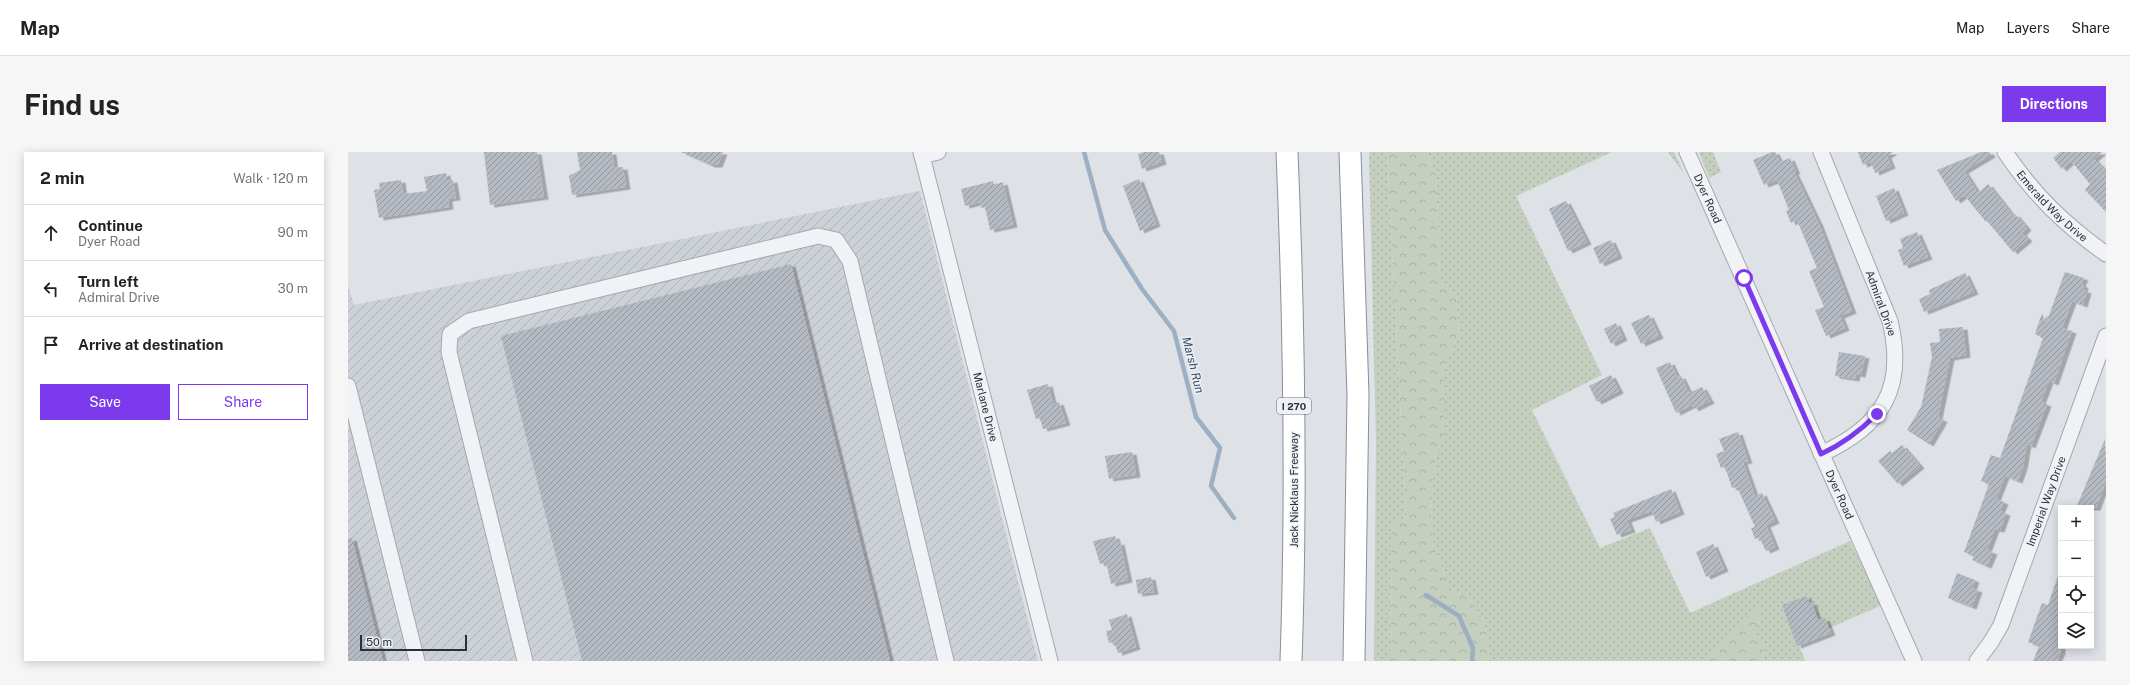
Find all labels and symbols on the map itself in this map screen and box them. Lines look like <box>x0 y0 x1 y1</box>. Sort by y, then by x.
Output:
street label: Emerald Way Drive <box>2014 168 2090 244</box>
street label: Dyer Road <box>1692 172 1724 225</box>
street label: Admiral Drive <box>1864 268 1898 338</box>
route start <box>1735 269 1753 287</box>
water label: Marsh Run <box>1179 335 1207 395</box>
street label: Marlane Drive <box>971 371 1000 443</box>
road number: I 270 <box>1277 398 1311 414</box>
route end <box>1868 405 1886 423</box>
street label: Jack Nicklaus Freeway <box>1288 432 1300 548</box>
street label: Imperial Way Drive <box>2024 454 2068 548</box>
street label: Dyer Road <box>1824 468 1856 521</box>
scale bar <box>360 633 467 652</box>

